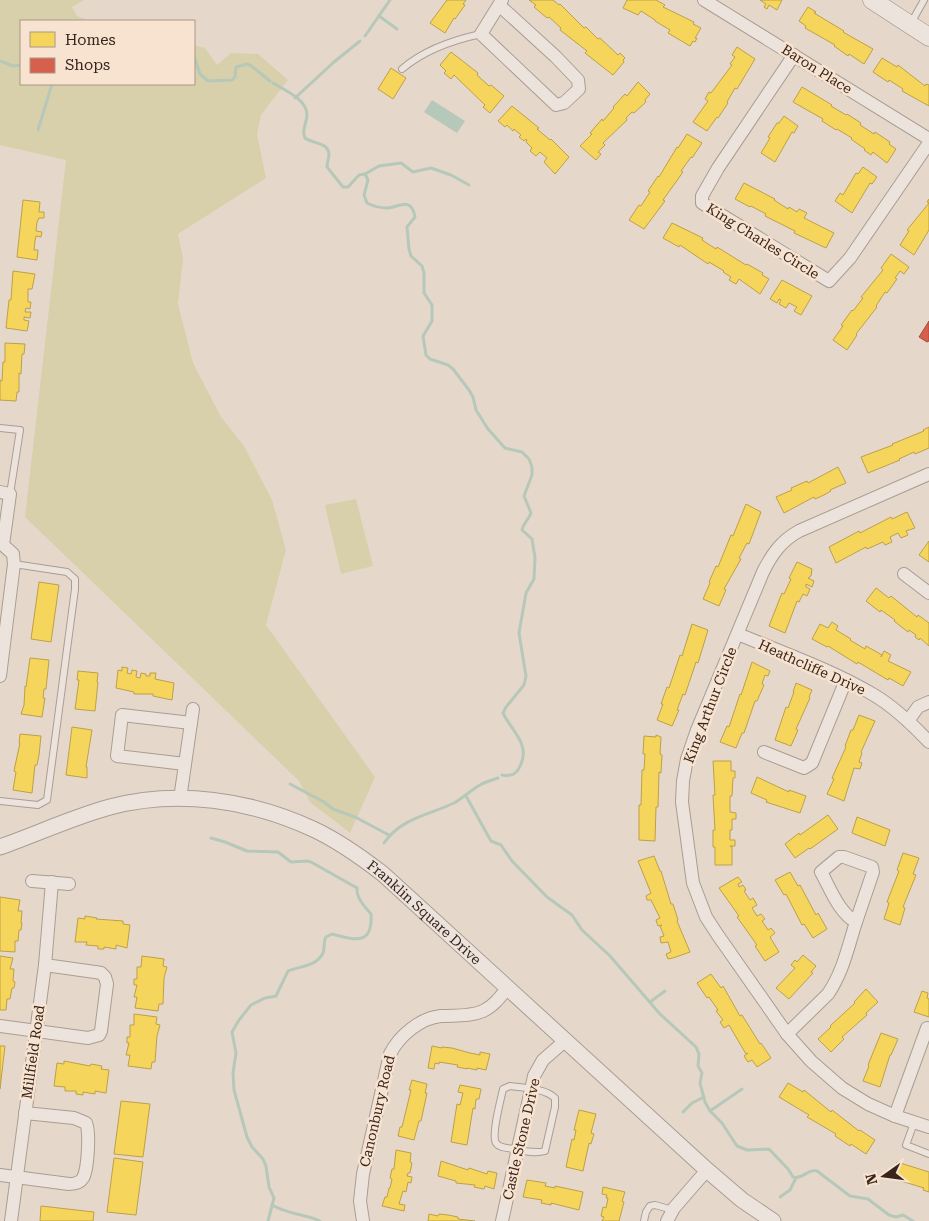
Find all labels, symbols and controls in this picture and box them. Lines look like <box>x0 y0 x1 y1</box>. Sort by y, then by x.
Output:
legend <box>20 20 195 85</box>
text: Homes <box>65 31 116 49</box>
street label: Baron Place <box>779 41 855 97</box>
text: Shops <box>65 56 110 74</box>
street label: King Charles Circle <box>704 200 823 282</box>
street label: Heathcliffe Drive <box>756 636 868 698</box>
street label: King Arthur Circle <box>680 644 740 765</box>
street label: Franklin Square Drive <box>364 857 485 968</box>
street label: Millfield Road <box>18 1004 48 1100</box>
street label: Canonbury Road <box>356 1054 398 1168</box>
street label: Castle Stone Drive <box>499 1076 543 1201</box>
north arrow <box>859 1151 909 1201</box>
text: N <box>862 1172 880 1186</box>

